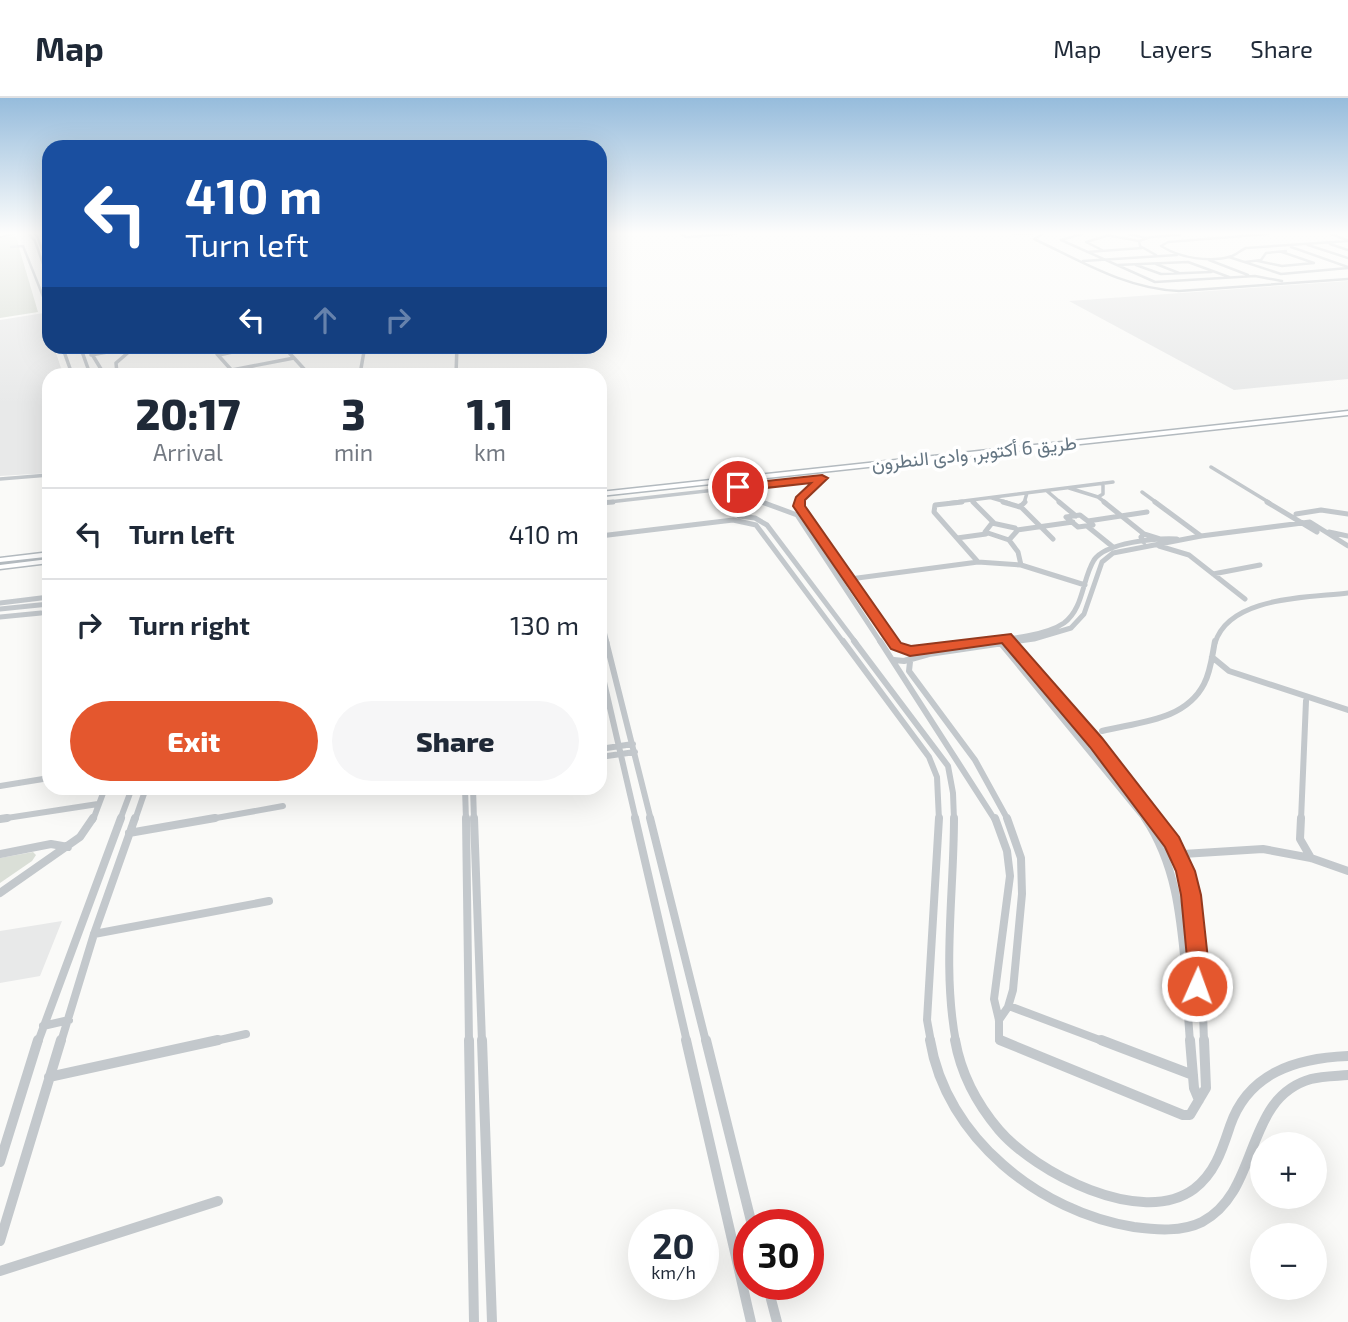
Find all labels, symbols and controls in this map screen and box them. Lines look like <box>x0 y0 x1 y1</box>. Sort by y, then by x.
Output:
text: Map <box>35 28 104 68</box>
text: Map <box>1053 34 1101 63</box>
text: Layers <box>1139 34 1212 63</box>
text: Share <box>1250 34 1313 63</box>
text: 410 m <box>185 165 322 224</box>
icon: left <box>70 168 161 259</box>
text: Turn left <box>185 225 309 263</box>
icon: left <box>233 301 271 339</box>
icon: ahead <box>306 301 344 339</box>
icon: right <box>379 301 417 339</box>
text: 20:17 <box>136 388 240 438</box>
text: 3 <box>341 388 366 438</box>
text: 1.1 <box>467 388 513 438</box>
street label: طريق 6 أكتوبر, وادى النطرون <box>870 430 1078 476</box>
text: Arrival <box>153 438 223 466</box>
text: min <box>334 438 373 466</box>
text: km <box>474 438 506 466</box>
pin <box>708 457 768 517</box>
icon: arrive <box>719 468 757 506</box>
icon: left <box>70 515 108 553</box>
text: Turn left <box>129 518 235 549</box>
text: 410 m <box>508 518 579 549</box>
icon: right <box>70 606 108 644</box>
text: Turn right <box>129 609 250 640</box>
text: 130 m <box>510 609 579 640</box>
button: Exit <box>70 701 318 781</box>
button: Share <box>332 701 579 781</box>
position arrow <box>1160 949 1234 1023</box>
map controls <box>1250 1132 1327 1300</box>
button: + <box>1250 1132 1327 1209</box>
speed limit sign: 30 <box>733 1209 824 1300</box>
button: − <box>1250 1223 1327 1300</box>
text: 20 <box>652 1224 695 1266</box>
text: km/h <box>651 1261 696 1283</box>

